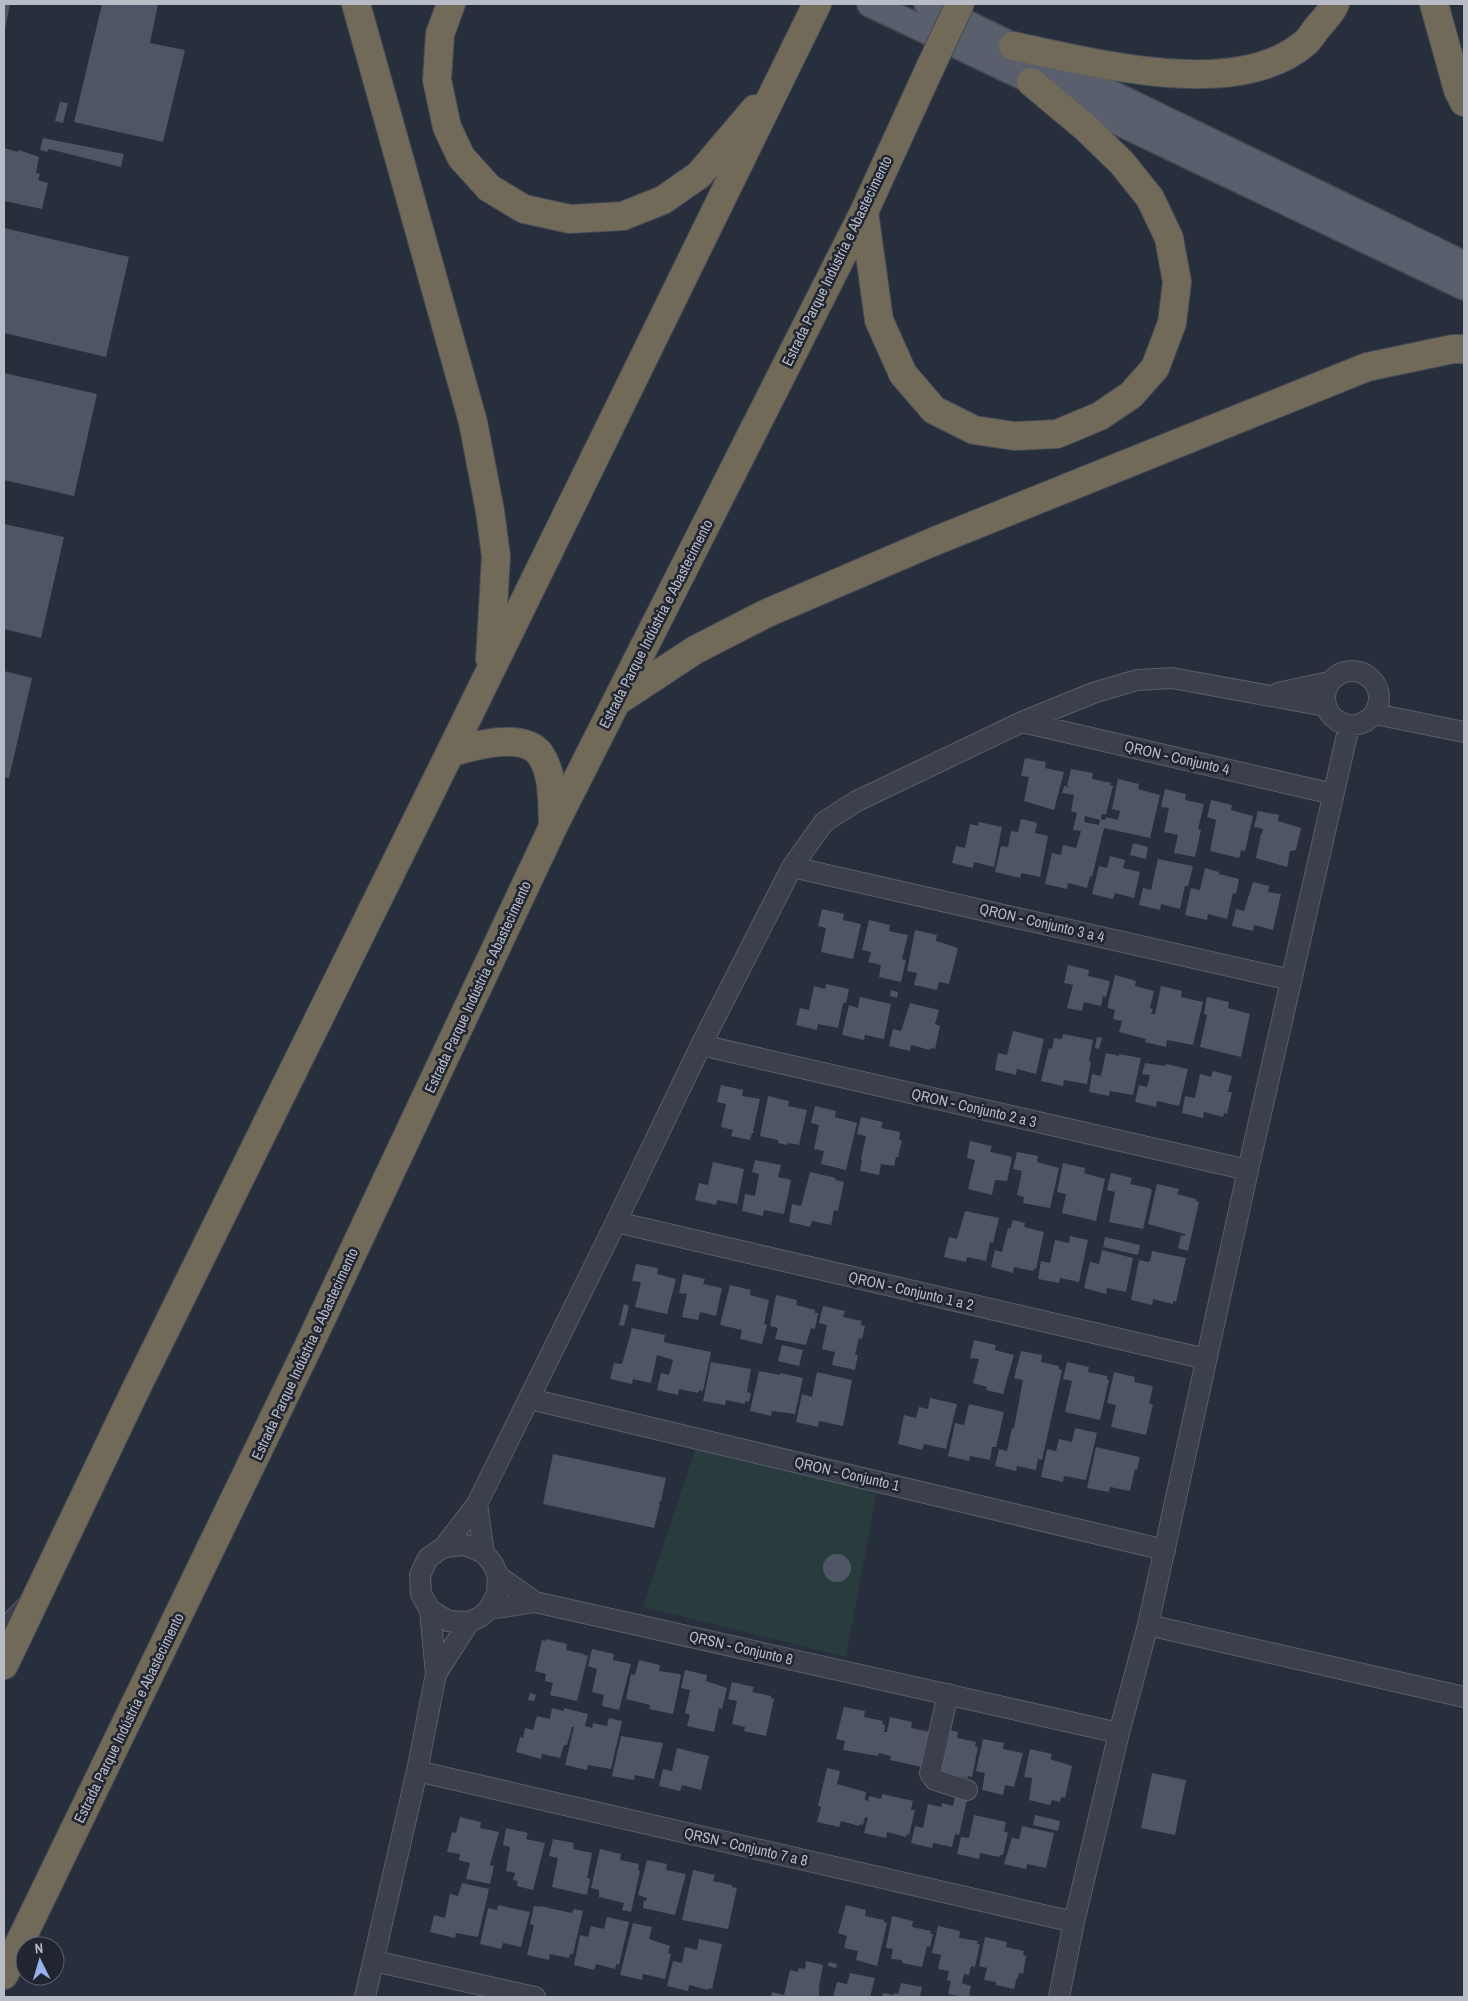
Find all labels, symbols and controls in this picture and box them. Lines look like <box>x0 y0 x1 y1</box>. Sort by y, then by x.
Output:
street label: Estrada Parque Indústria e Abastecimento <box>776 152 897 370</box>
street label: Estrada Parque Indústria e Abastecimento <box>594 516 718 732</box>
street label: QRON - Conjunto 4 <box>1122 735 1232 780</box>
street label: Estrada Parque Indústria e Abastecimento <box>419 877 536 1096</box>
street label: QRON - Conjunto 3 a 4 <box>977 898 1107 947</box>
street label: QRON - Conjunto 2 a 3 <box>909 1083 1039 1132</box>
street label: Estrada Parque Indústria e Abastecimento <box>246 1244 363 1463</box>
street label: QRON - Conjunto 1 a 2 <box>846 1266 976 1315</box>
street label: QRON - Conjunto 1 <box>792 1451 902 1496</box>
street label: Estrada Parque Indústria e Abastecimento <box>68 1609 189 1827</box>
street label: QRSN - Conjunto 8 <box>687 1625 795 1670</box>
street label: QRSN - Conjunto 7 a 8 <box>682 1822 810 1871</box>
north arrow <box>15 1936 65 1986</box>
text: N <box>34 1939 44 1957</box>

